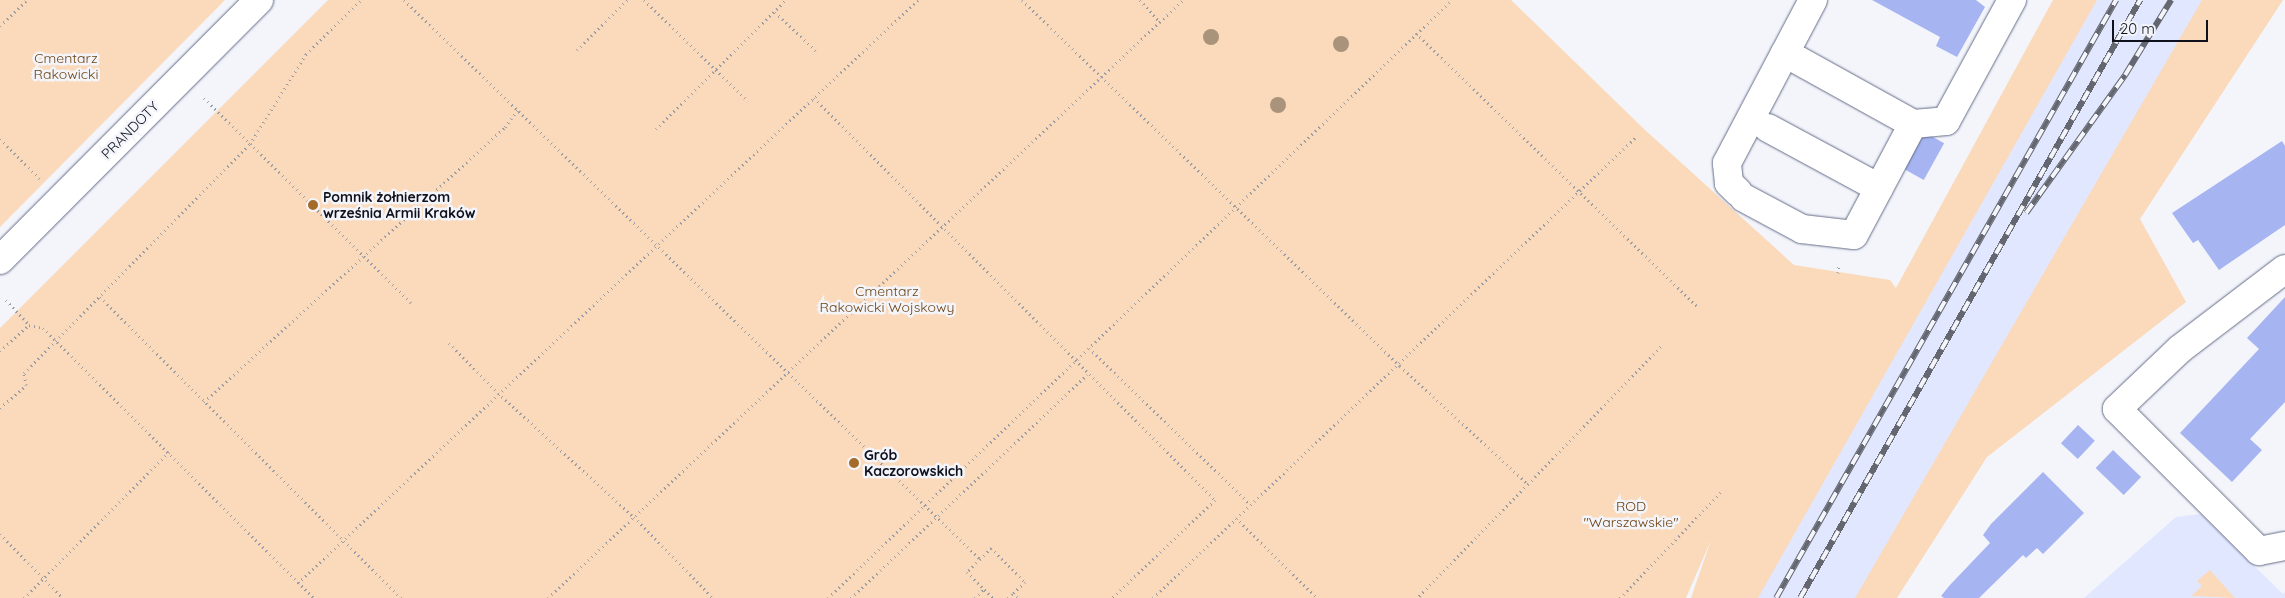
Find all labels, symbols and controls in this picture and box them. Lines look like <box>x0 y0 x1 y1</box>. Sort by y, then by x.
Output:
scale bar <box>2115 10 2211 42</box>
text: 20 m <box>2120 19 2155 38</box>
park label: Cmentarz Rakowicki <box>34 50 98 82</box>
street label: PRANDOTY <box>98 98 162 162</box>
place label: Pomnik żołnierzom września Armii Kraków <box>323 189 476 222</box>
marker: Pomnik żołnierzom września Armii Kraków <box>307 199 319 211</box>
park label: Cmentarz Rakowicki Wojskowy <box>820 283 954 316</box>
place label: Grób Kaczorowskich <box>864 447 963 480</box>
marker: Grób Kaczorowskich <box>848 457 860 469</box>
park label: ROD "Warszawskie" <box>1583 498 1679 530</box>

